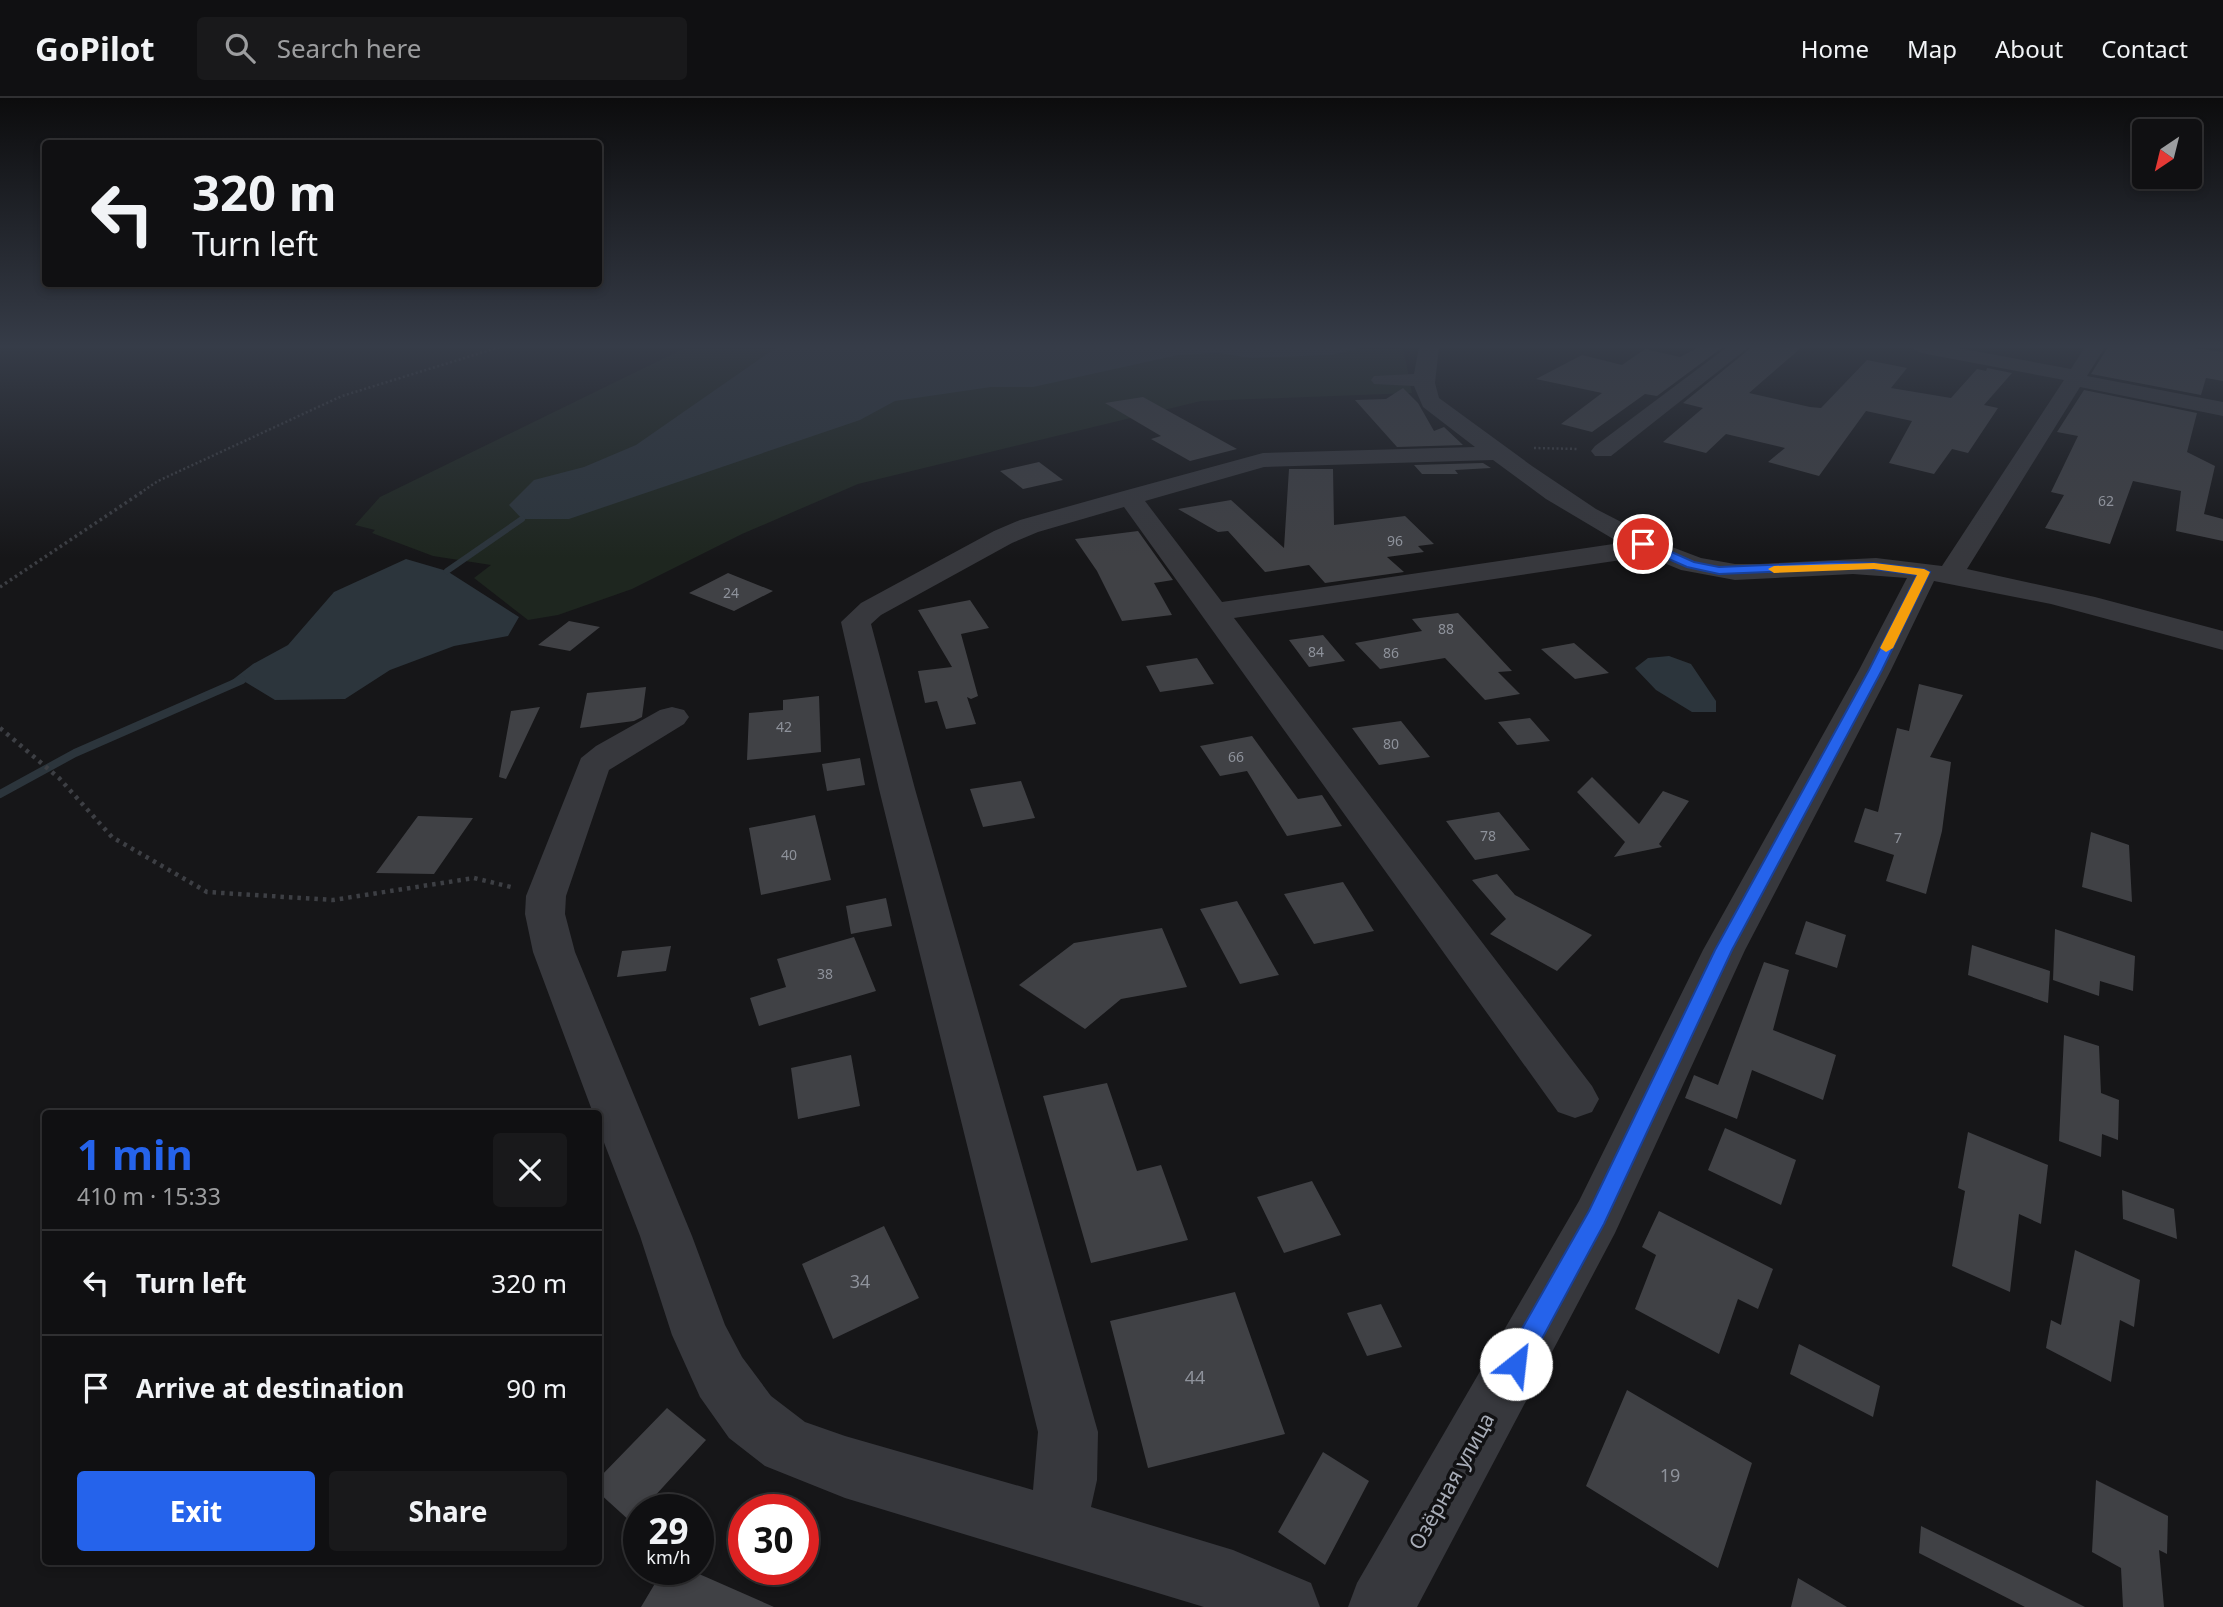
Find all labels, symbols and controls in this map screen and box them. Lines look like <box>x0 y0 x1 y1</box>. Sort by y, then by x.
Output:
search box <box>197 17 687 80</box>
text: GoPilot <box>35 26 155 71</box>
icon: search <box>221 29 259 67</box>
text: Search here <box>277 30 421 66</box>
text: Home <box>1801 32 1869 65</box>
text: Map <box>1907 32 1957 65</box>
text: About <box>1995 32 2063 65</box>
text: Contact <box>2101 32 2188 65</box>
north arrow <box>2132 119 2202 189</box>
map controls <box>2132 119 2202 189</box>
text: 320 m <box>192 159 337 225</box>
icon: left <box>77 168 168 259</box>
text: Turn left <box>192 222 318 265</box>
house number: 62 <box>2098 491 2114 510</box>
pin <box>1613 514 1673 574</box>
icon: arrive <box>1624 525 1662 563</box>
house number: 96 <box>1387 531 1403 550</box>
house number: 24 <box>723 583 739 602</box>
house number: 88 <box>1438 619 1454 638</box>
house number: 84 <box>1308 642 1324 661</box>
house number: 86 <box>1383 643 1399 662</box>
house number: 42 <box>776 717 792 736</box>
house number: 80 <box>1383 734 1399 753</box>
house number: 66 <box>1228 747 1244 766</box>
house number: 78 <box>1480 826 1496 845</box>
house number: 7 <box>1894 828 1902 847</box>
house number: 40 <box>781 845 797 864</box>
house number: 38 <box>817 964 833 983</box>
text: 1 min <box>77 1125 193 1182</box>
button: close <box>493 1133 567 1207</box>
text: 410 m · 15:33 <box>77 1180 221 1212</box>
icon: left <box>77 1264 115 1302</box>
text: Turn left <box>136 1265 247 1301</box>
text: 320 m <box>491 1265 567 1301</box>
house number: 34 <box>850 1269 870 1293</box>
position arrow <box>1479 1327 1553 1401</box>
house number: 44 <box>1185 1365 1205 1389</box>
icon: arrive <box>77 1369 115 1407</box>
text: Arrive at destination <box>136 1370 405 1406</box>
text: 90 m <box>506 1370 567 1406</box>
street label: Озёрная улица <box>1402 1408 1500 1554</box>
house number: 19 <box>1660 1463 1680 1487</box>
button: Exit <box>77 1471 315 1551</box>
button: Share <box>329 1471 567 1551</box>
speed limit sign: 30 <box>728 1494 819 1585</box>
text: 29 <box>648 1507 689 1554</box>
text: km/h <box>646 1545 691 1569</box>

